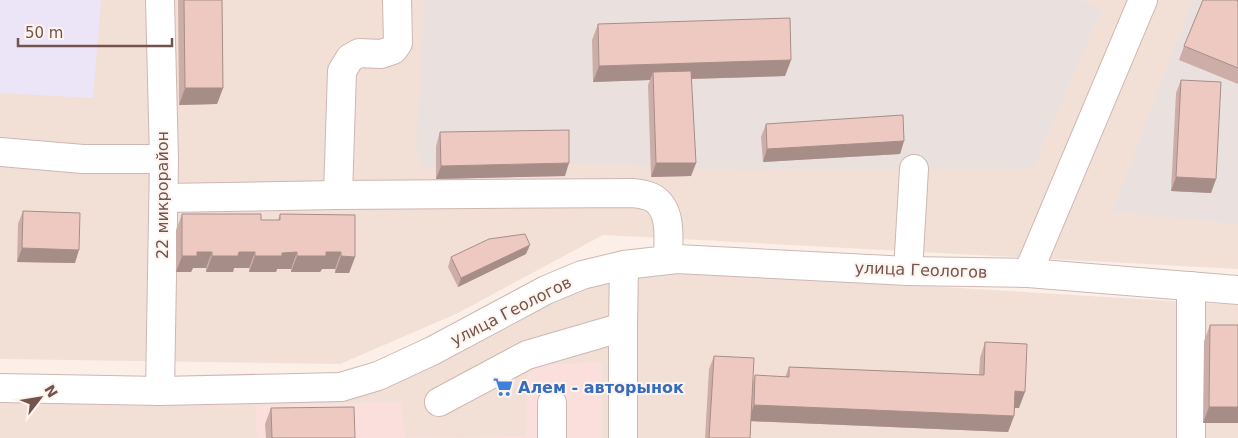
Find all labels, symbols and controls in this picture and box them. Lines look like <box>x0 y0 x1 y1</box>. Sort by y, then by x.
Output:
scale bar <box>18 15 171 47</box>
text: 50 m <box>25 24 63 42</box>
street label: 22 микрорайон <box>153 131 172 259</box>
street label: улица Геологов <box>854 258 988 282</box>
street label: улица Геологов <box>447 272 575 350</box>
north arrow <box>15 373 65 423</box>
supermarket icon: Алем - авторынок <box>492 376 514 398</box>
place label: Алем - авторынок <box>518 378 684 397</box>
text: N <box>41 382 61 400</box>

